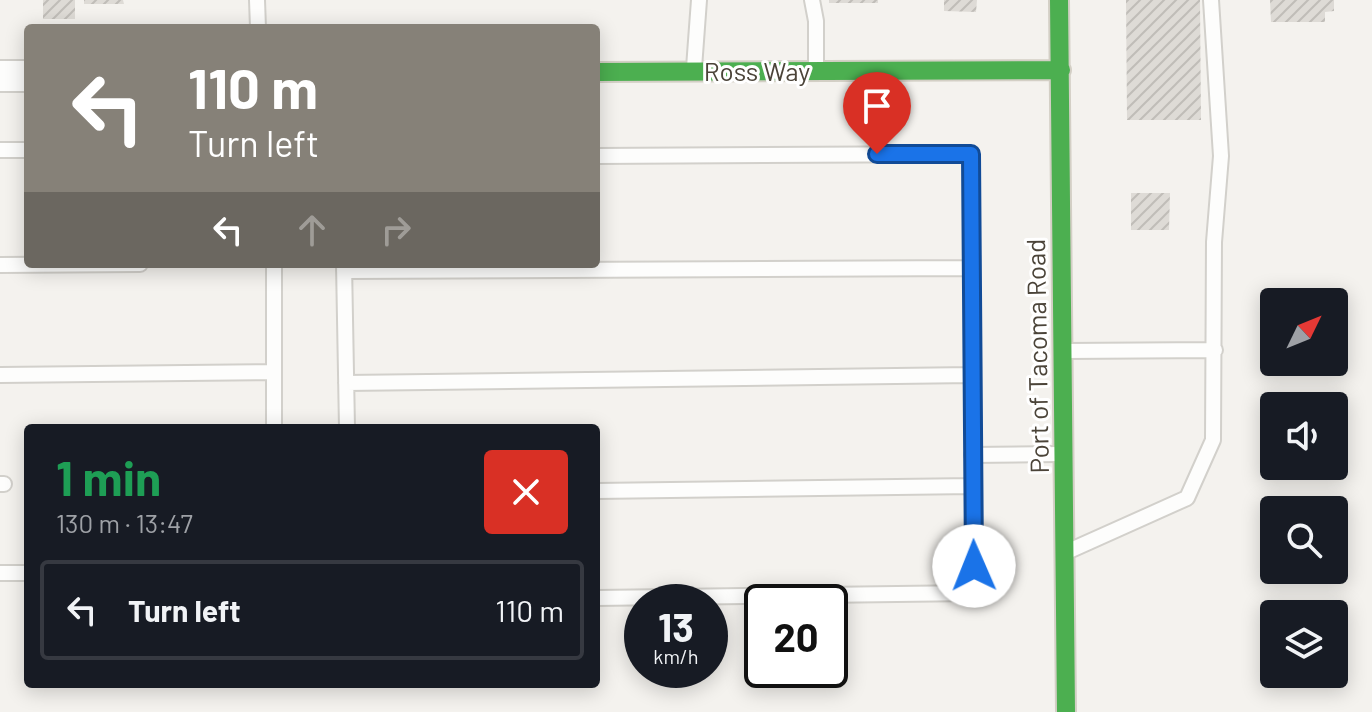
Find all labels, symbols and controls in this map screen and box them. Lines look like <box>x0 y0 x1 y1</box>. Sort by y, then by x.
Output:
text: 110 m <box>188 53 318 120</box>
street label: Ross Way <box>704 55 810 86</box>
icon: left <box>56 56 160 160</box>
pin <box>843 72 911 154</box>
icon: arrive <box>855 84 899 128</box>
text: Turn left <box>188 121 319 164</box>
icon: left <box>206 208 250 252</box>
icon: ahead <box>290 208 334 252</box>
icon: right <box>374 208 418 252</box>
street label: Port of Tacoma Road <box>1019 238 1054 474</box>
north arrow <box>1260 288 1348 376</box>
map controls <box>1260 288 1348 688</box>
button: sound <box>1260 392 1348 480</box>
text: 1 min <box>56 448 161 506</box>
button: close <box>484 450 568 534</box>
button: search <box>1260 496 1348 584</box>
text: 130 m · 13:47 <box>56 507 193 538</box>
position arrow <box>932 524 1016 608</box>
speed limit sign: 20 <box>744 584 848 688</box>
icon: left <box>60 588 104 632</box>
text: Turn left <box>128 592 241 628</box>
text: 110 m <box>495 592 564 628</box>
button: layers <box>1260 600 1348 688</box>
text: 13 <box>658 602 694 650</box>
text: km/h <box>653 644 699 668</box>

